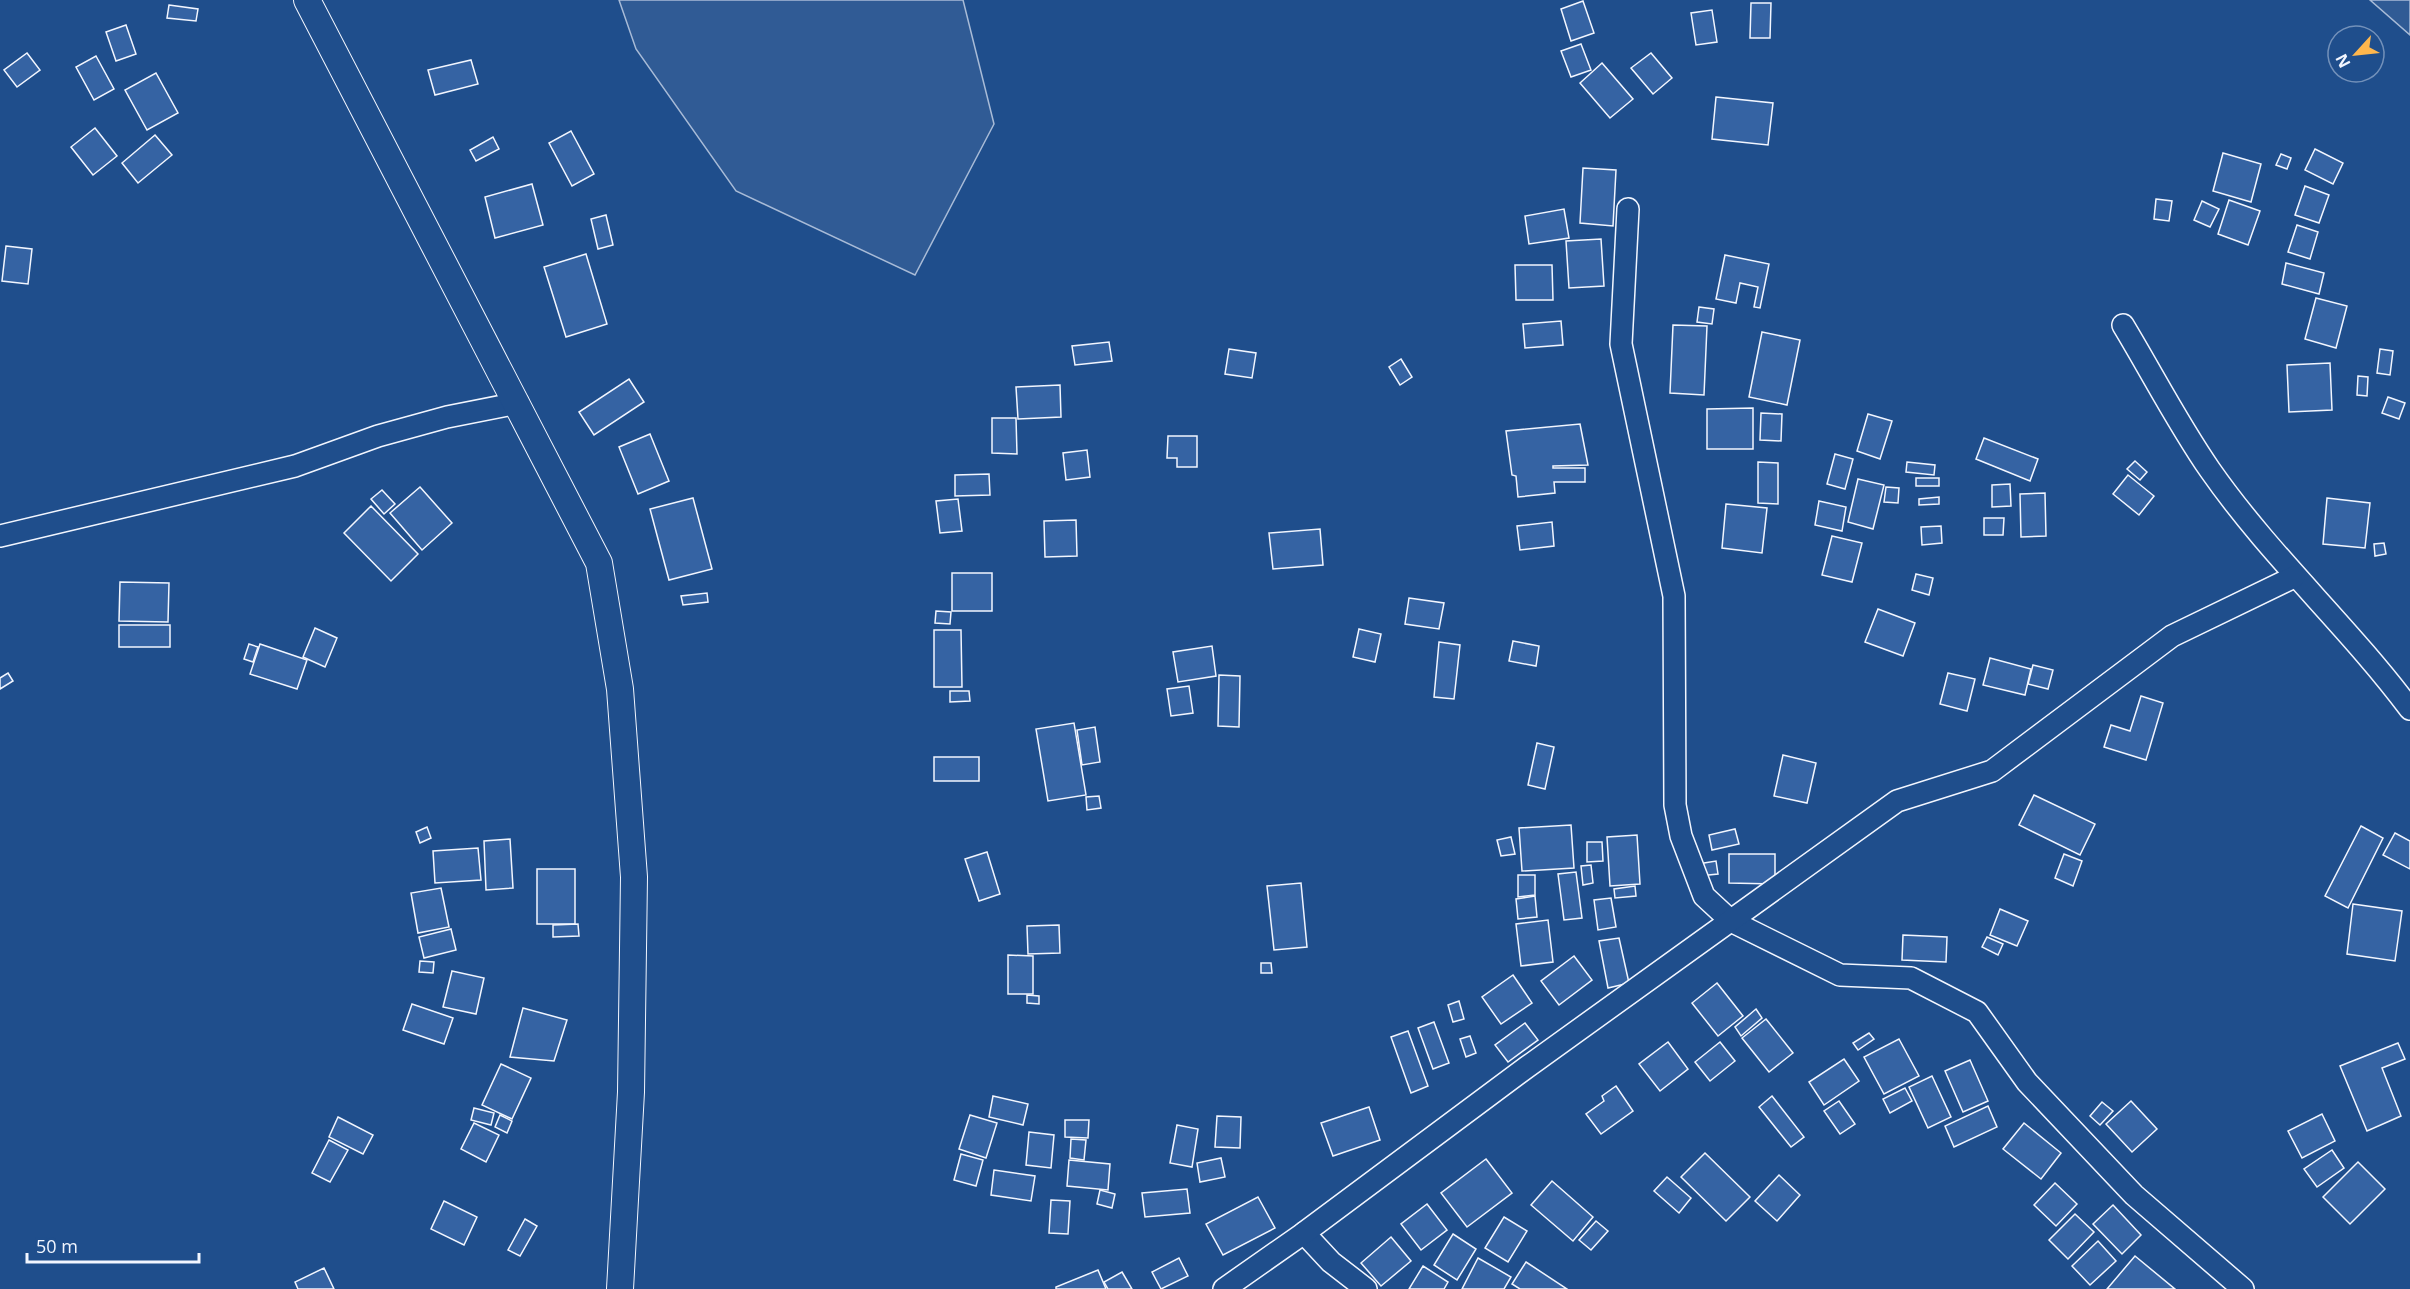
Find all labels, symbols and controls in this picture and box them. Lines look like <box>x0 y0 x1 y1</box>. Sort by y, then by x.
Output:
north arrow <box>2326 24 2386 84</box>
text: N <box>2330 50 2355 72</box>
scale bar <box>27 1226 200 1264</box>
text: 50 m <box>36 1234 78 1258</box>

